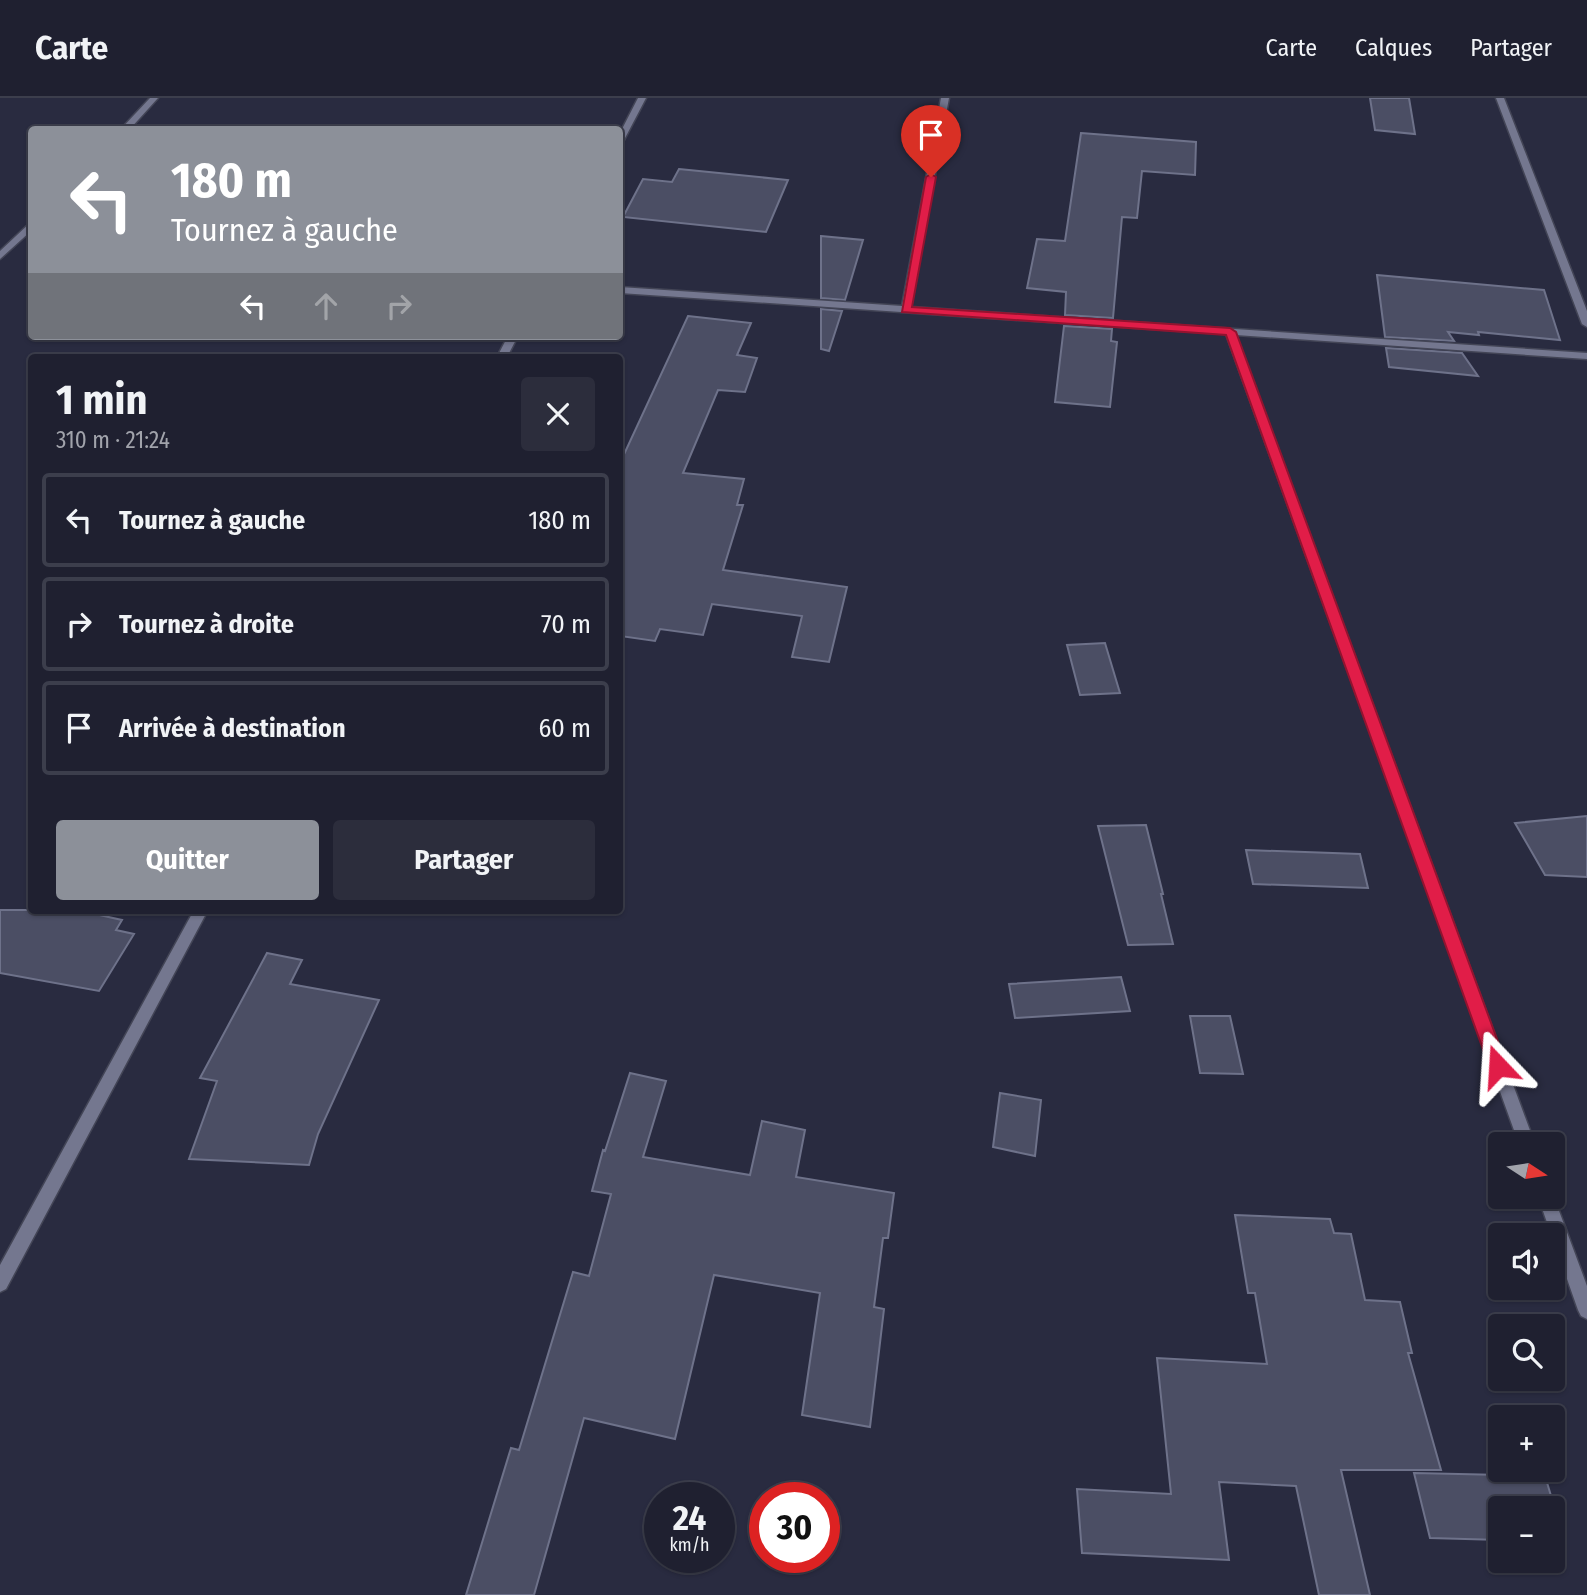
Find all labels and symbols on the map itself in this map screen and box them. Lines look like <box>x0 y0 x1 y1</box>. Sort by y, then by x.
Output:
pin <box>901 105 961 177</box>
position arrow <box>1461 1029 1535 1103</box>
north arrow <box>1488 1132 1564 1209</box>
speed limit sign: 30 <box>749 1482 840 1573</box>

